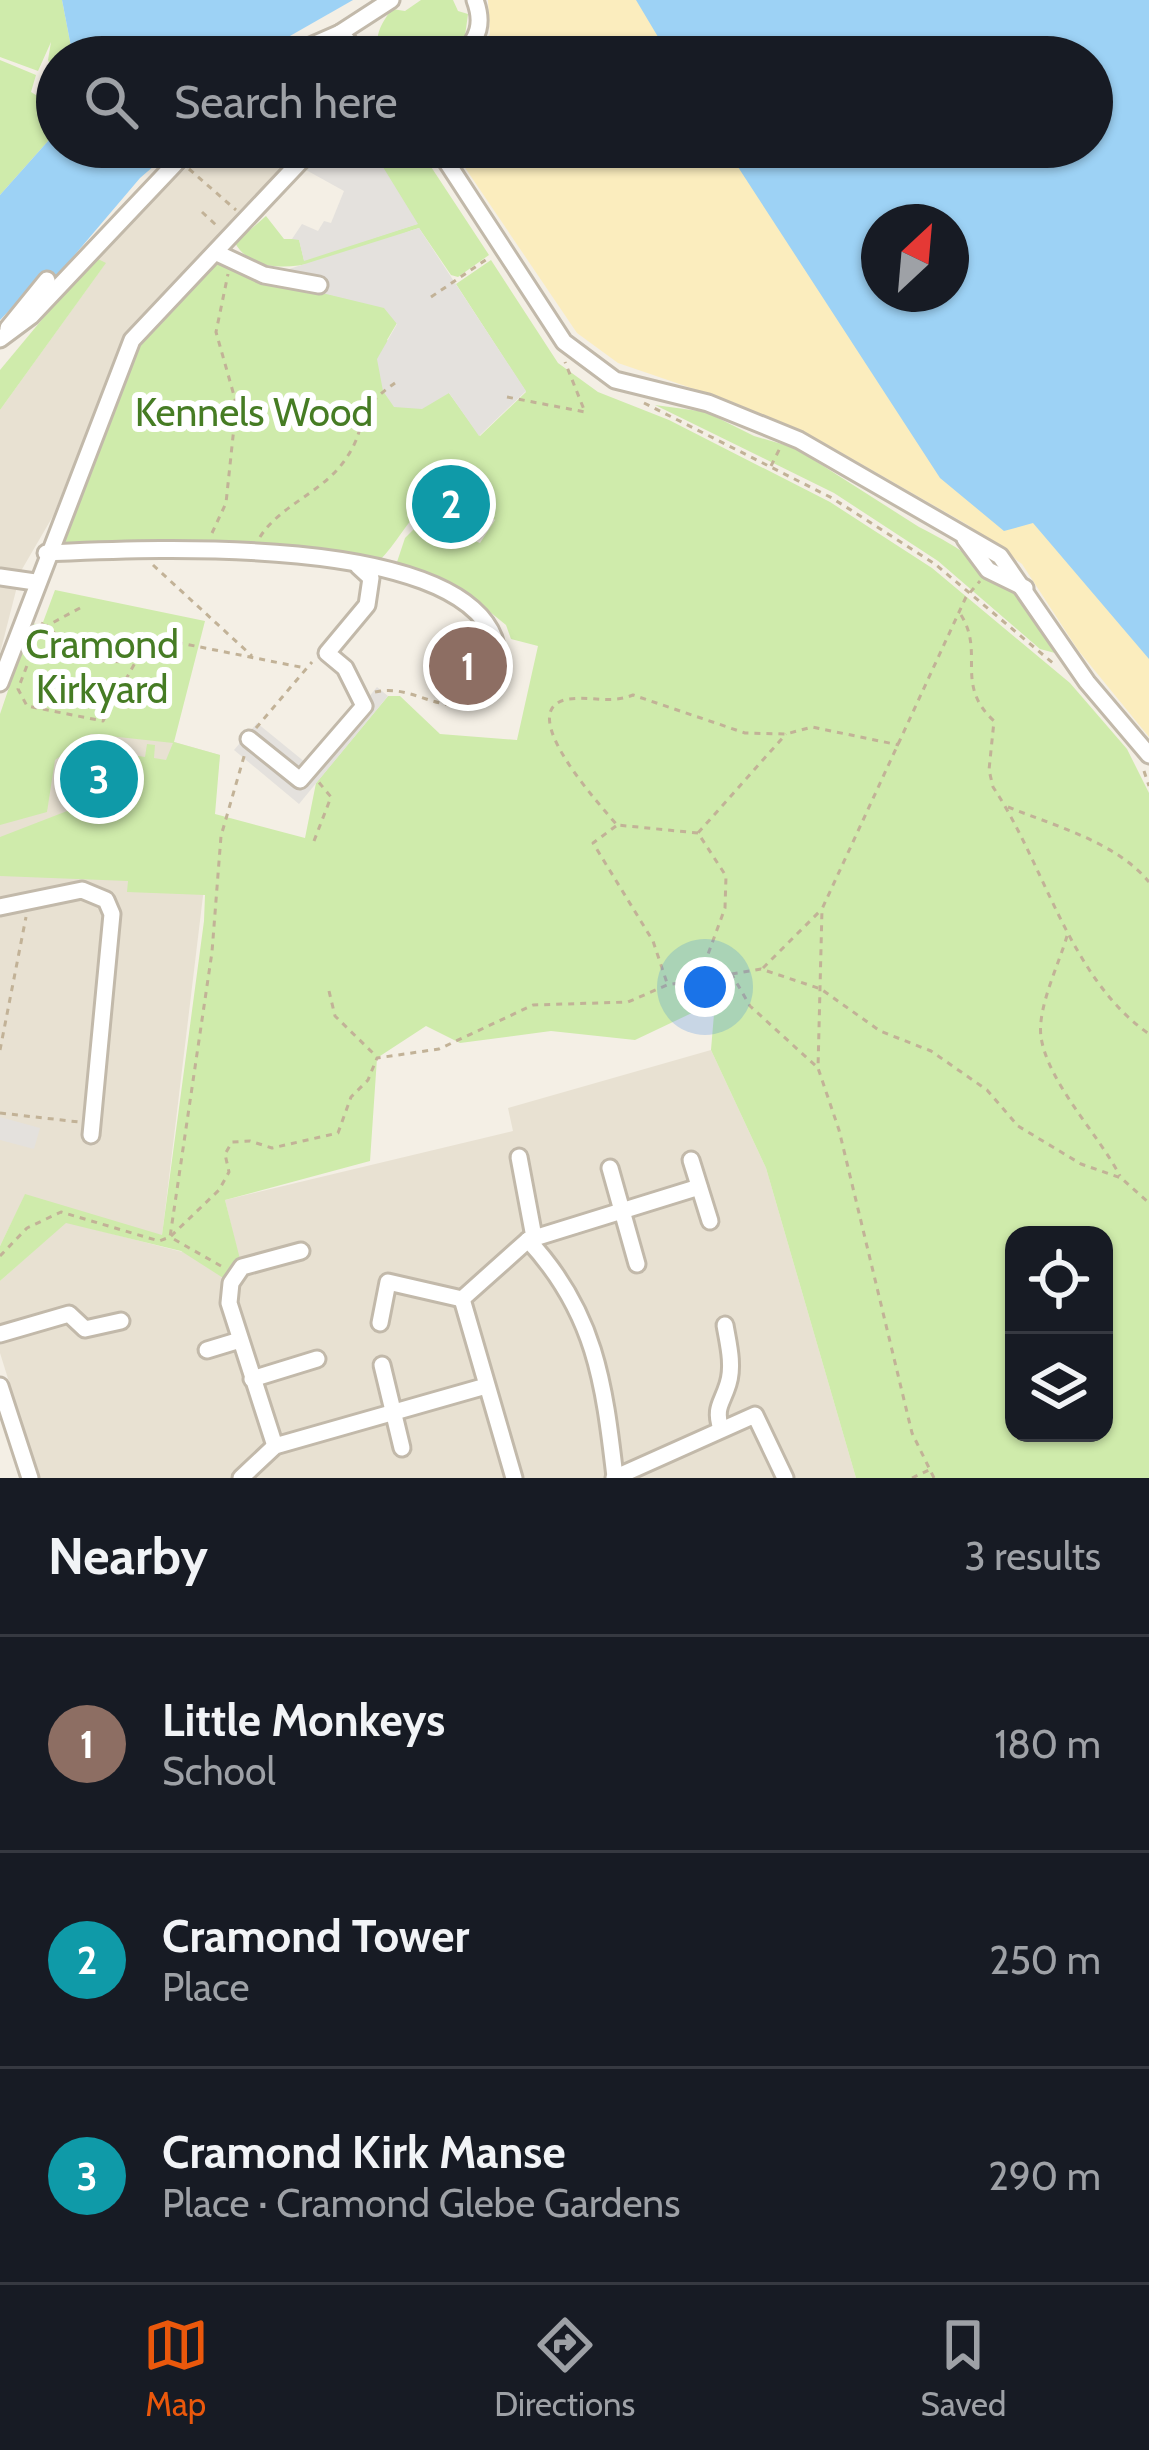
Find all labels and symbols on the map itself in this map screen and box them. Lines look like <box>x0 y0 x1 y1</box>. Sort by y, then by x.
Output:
north arrow <box>861 204 969 312</box>
park label: Kennels Wood <box>135 388 373 436</box>
pin: 2 <box>412 459 490 549</box>
park label: Cramond Kirkyard <box>25 620 179 713</box>
pin: 1 <box>429 621 507 711</box>
pin: 3 <box>60 734 138 824</box>
your location <box>675 957 735 1017</box>

